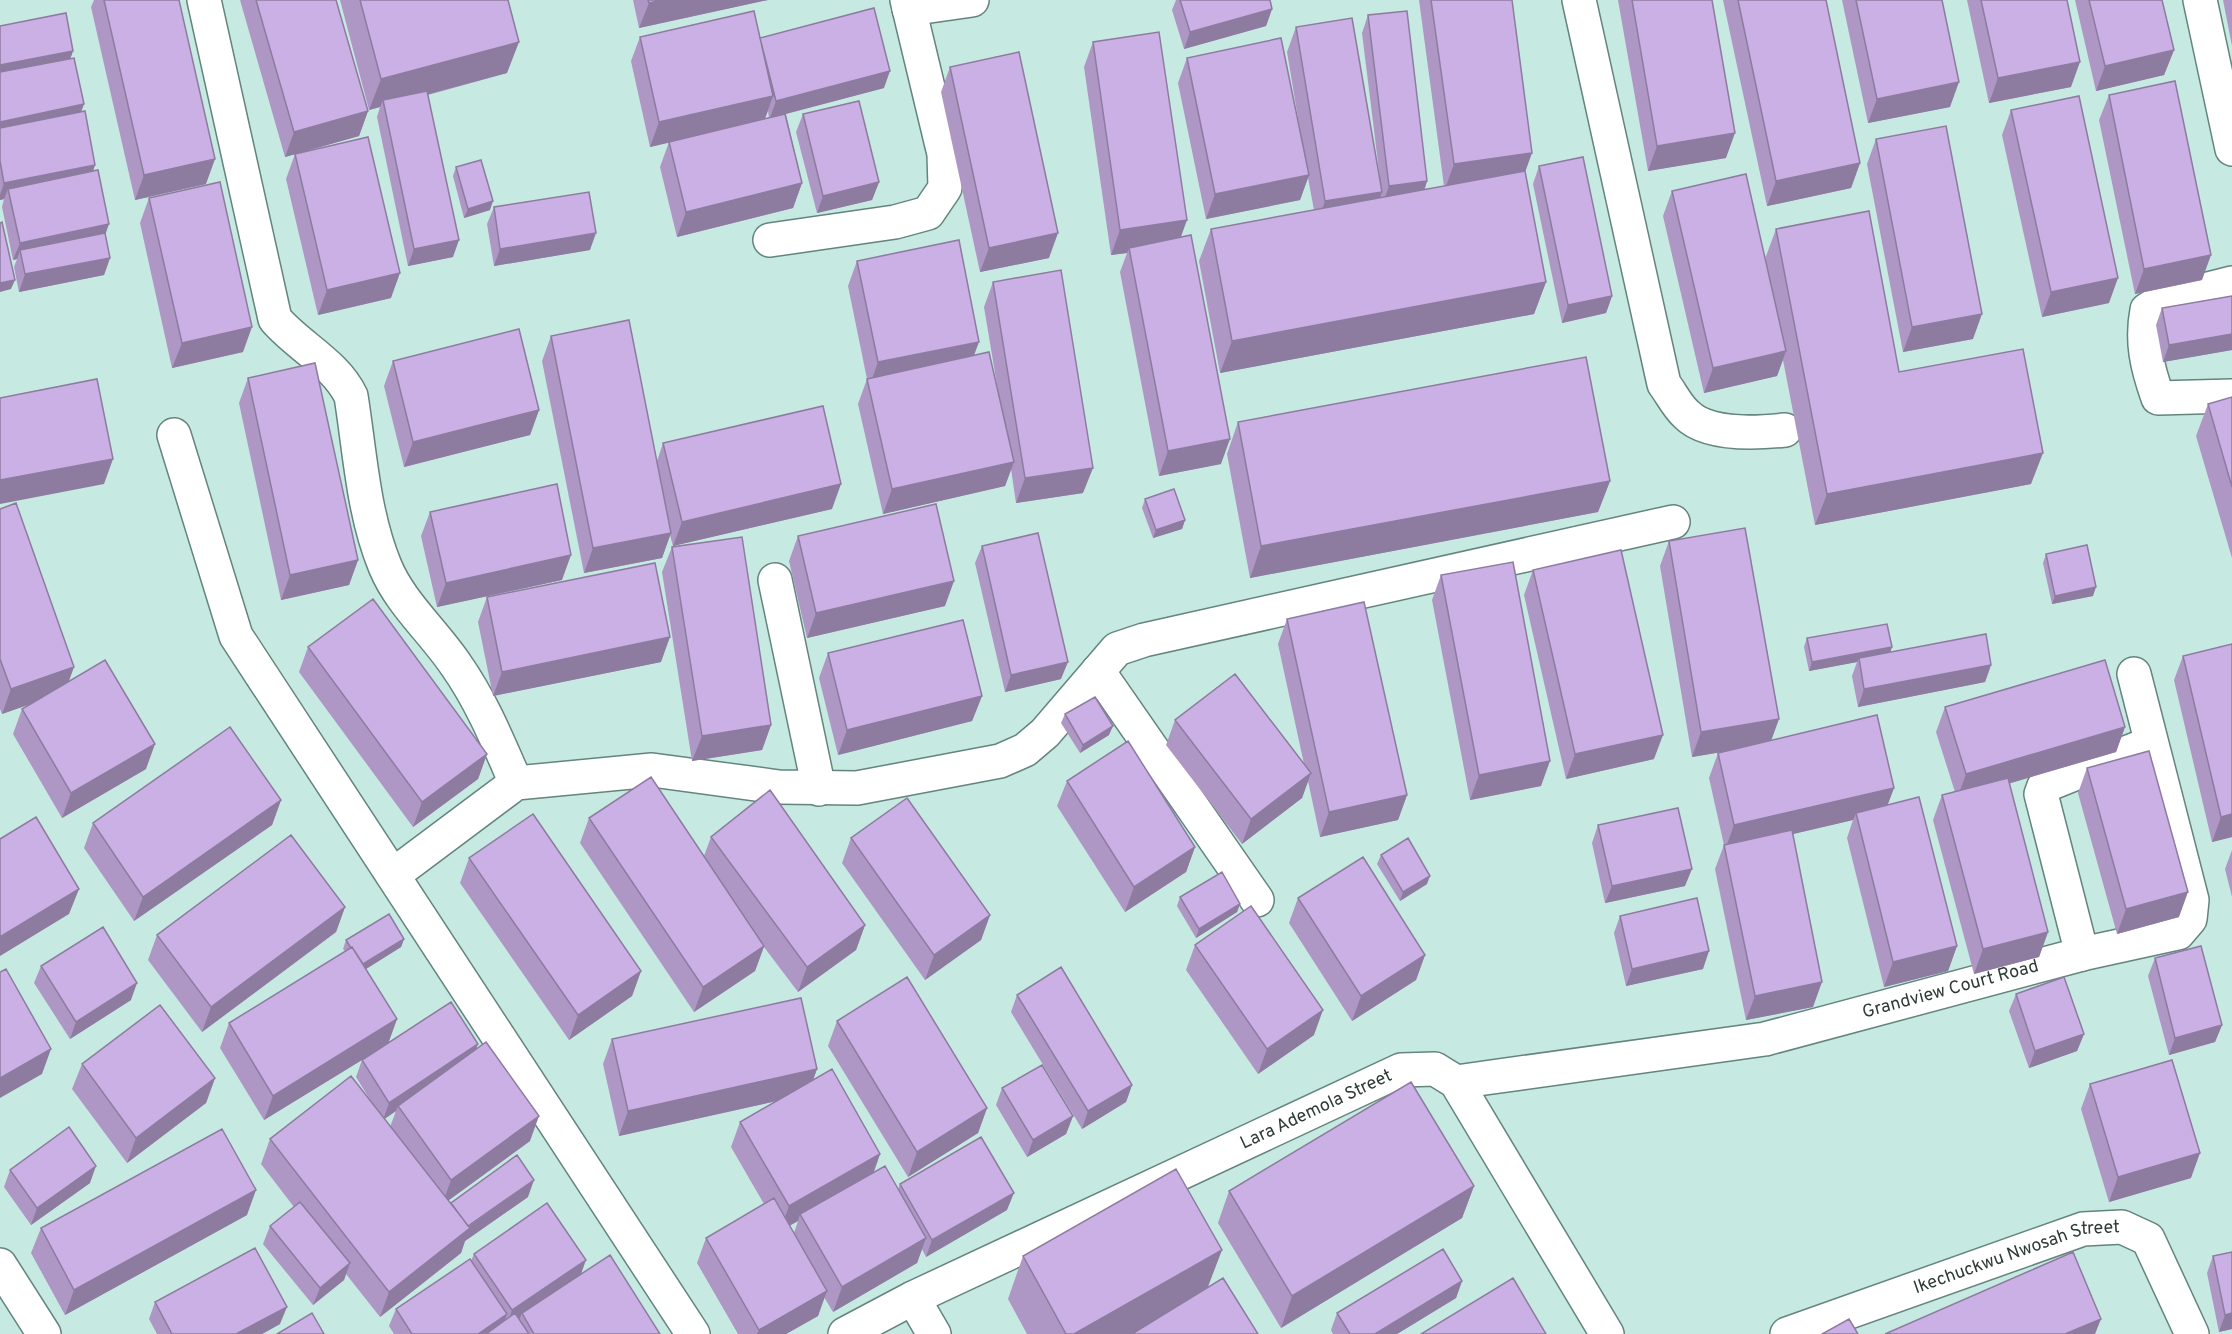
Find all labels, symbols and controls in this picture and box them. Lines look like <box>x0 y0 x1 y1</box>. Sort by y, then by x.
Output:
street label: Grandview Court Road <box>1860 955 2041 1024</box>
street label: Lara Ademola Street <box>1237 1064 1396 1155</box>
street label: Ikechuckwu Nwosah Street <box>1910 1216 2120 1300</box>

